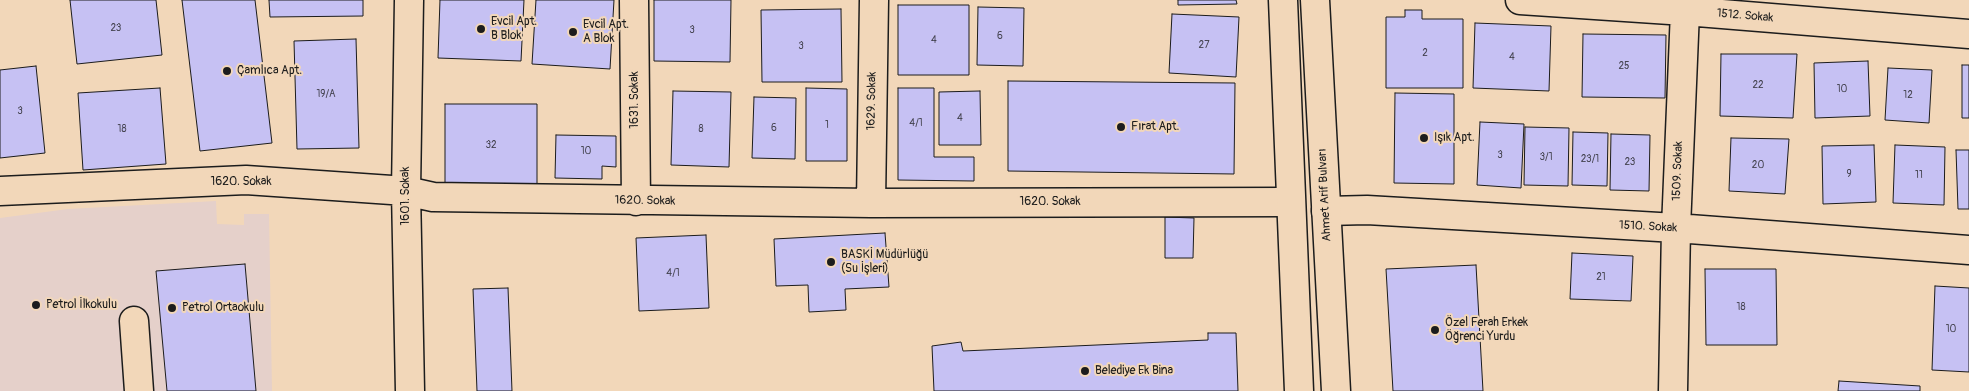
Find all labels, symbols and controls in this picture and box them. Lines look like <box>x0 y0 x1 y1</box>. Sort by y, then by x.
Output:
street label: 1512. Sokak <box>1716 6 1774 26</box>
place label: Evcil Apt. B Blok <box>491 15 537 43</box>
place label: Evcil Apt. A Blok <box>583 18 629 46</box>
house number: 23 <box>111 22 121 34</box>
marker: Evcil Apt. B Blok <box>475 23 487 35</box>
house number: 3 <box>689 24 695 36</box>
marker: Evcil Apt. A Blok <box>567 26 579 38</box>
house number: 6 <box>997 30 1003 42</box>
house number: 4 <box>931 34 937 46</box>
house number: 27 <box>1199 39 1209 51</box>
house number: 3 <box>798 40 804 52</box>
house number: 2 <box>1422 47 1428 59</box>
house number: 4 <box>1509 51 1515 63</box>
house number: 25 <box>1618 60 1630 72</box>
place label: Çamlıca Apt. <box>237 64 302 78</box>
marker: Çamlıca Apt. <box>221 65 233 77</box>
street label: 1631. Sokak <box>628 71 642 129</box>
street label: 1629. Sokak <box>864 71 880 131</box>
house number: 22 <box>1752 79 1764 91</box>
house number: 10 <box>1837 83 1847 95</box>
house number: 19/A <box>316 88 336 100</box>
house number: 12 <box>1903 89 1913 101</box>
house number: 3 <box>17 105 23 117</box>
house number: 4 <box>957 112 963 124</box>
house number: 4/1 <box>909 117 923 129</box>
house number: 1 <box>825 119 829 131</box>
place label: Fırat Apt. <box>1131 120 1179 134</box>
marker: Fırat Apt. <box>1115 121 1127 133</box>
house number: 6 <box>771 122 777 134</box>
house number: 18 <box>118 123 126 135</box>
house number: 8 <box>698 123 704 135</box>
place label: Işık Apt. <box>1434 131 1475 145</box>
marker: Işık Apt. <box>1418 132 1430 144</box>
house number: 32 <box>485 139 497 151</box>
street label: 1509. Sokak <box>1670 141 1686 201</box>
house number: 10 <box>581 145 591 157</box>
street label: Ahmet Arif Bulvarı <box>1315 148 1335 242</box>
house number: 3 <box>1497 149 1503 161</box>
house number: 3/1 <box>1539 151 1553 163</box>
house number: 23/1 <box>1581 153 1599 165</box>
house number: 23 <box>1625 156 1635 168</box>
house number: 20 <box>1752 159 1764 171</box>
street label: 1601. Sokak <box>399 167 413 225</box>
house number: 9 <box>1846 168 1852 180</box>
house number: 11 <box>1915 169 1923 181</box>
street label: 1620. Sokak <box>211 175 271 189</box>
street label: 1620. Sokak <box>614 193 676 209</box>
street label: 1620. Sokak <box>1020 195 1080 209</box>
street label: 1510. Sokak <box>1618 218 1678 236</box>
place label: BASKİ Müdürlüğü (Su İşleri) <box>841 248 929 276</box>
marker: BASKİ Müdürlüğü (Su İşleri) <box>825 256 837 268</box>
house number: 4/1 <box>666 267 680 279</box>
house number: 21 <box>1596 271 1606 283</box>
place label: Petrol İlkokulu <box>46 298 117 312</box>
marker: Petrol İlkokulu <box>30 299 42 311</box>
place label: Petrol Ortaokulu <box>182 301 264 315</box>
house number: 18 <box>1737 301 1745 313</box>
marker: Petrol Ortaokulu <box>166 302 178 314</box>
place label: Özel Ferah Erkek Öğrenci Yurdu <box>1445 316 1528 344</box>
house number: 10 <box>1946 323 1956 335</box>
marker: Özel Ferah Erkek Öğrenci Yurdu <box>1429 324 1441 336</box>
place label: Belediye Ek Bina <box>1095 364 1173 378</box>
marker: Belediye Ek Bina <box>1079 365 1091 377</box>

